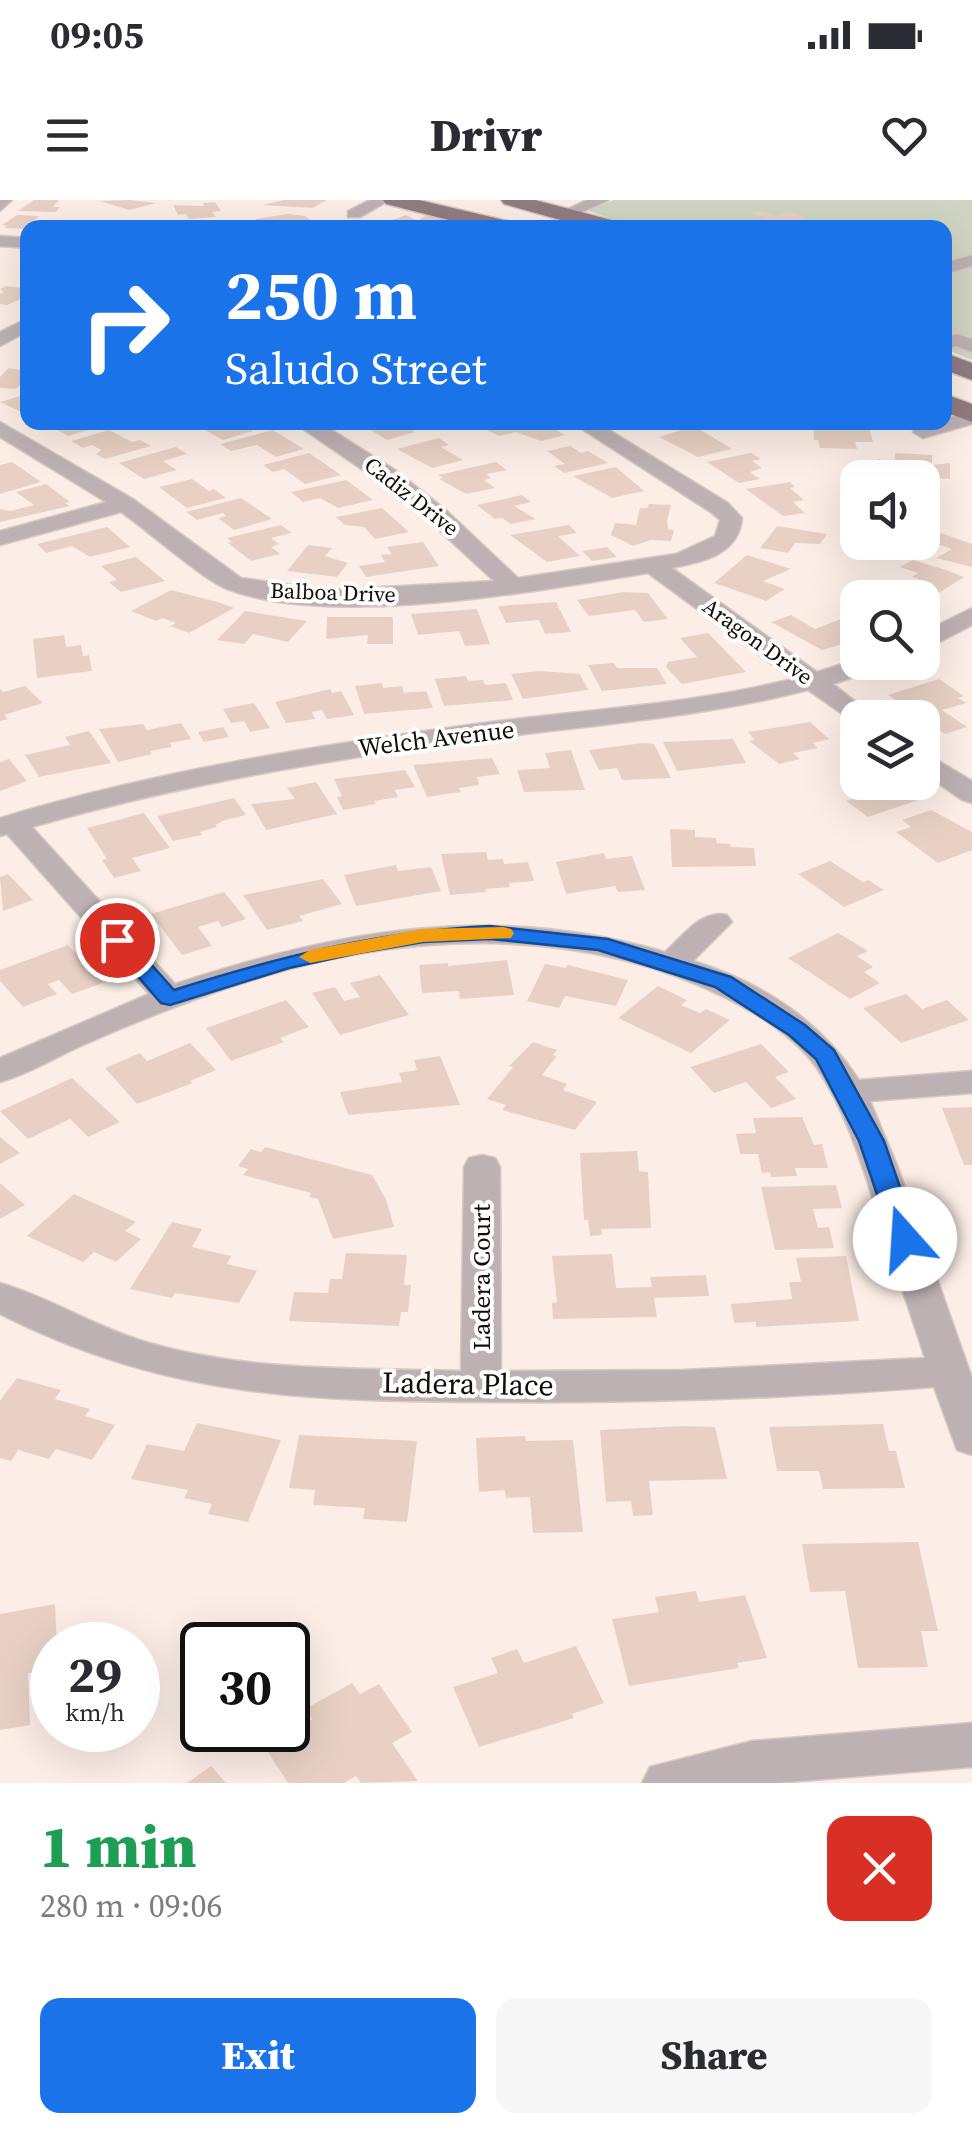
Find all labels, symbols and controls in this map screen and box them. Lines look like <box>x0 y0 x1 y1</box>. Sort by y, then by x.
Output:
text: 09:05 <box>50 9 144 61</box>
text: Drivr <box>430 104 542 166</box>
icon: menu <box>40 108 95 163</box>
icon: heart <box>877 108 932 163</box>
text: 250 m <box>225 246 417 342</box>
icon: right <box>60 260 190 390</box>
text: Saludo Street <box>225 337 487 399</box>
street label: Cadiz Drive <box>359 450 465 542</box>
map controls <box>840 460 940 800</box>
button: sound <box>840 460 940 560</box>
street label: Balboa Drive <box>270 575 396 609</box>
button: search <box>840 580 940 680</box>
street label: Aragon Drive <box>697 591 819 691</box>
button: layers <box>840 700 940 800</box>
street label: Welch Avenue <box>356 712 516 764</box>
pin <box>75 898 160 983</box>
icon: arrive <box>90 913 145 968</box>
position arrow <box>853 1187 957 1291</box>
street label: Ladera Court <box>464 1203 498 1350</box>
street label: Ladera Place <box>382 1362 554 1405</box>
speed limit sign: 30 <box>180 1622 310 1752</box>
text: 29 <box>68 1640 122 1709</box>
text: km/h <box>65 1695 125 1729</box>
text: 1 min <box>40 1805 196 1887</box>
button: close <box>827 1816 932 1921</box>
text: 280 m · 09:06 <box>40 1884 222 1928</box>
button: Exit <box>40 1998 476 2113</box>
button: Share <box>496 1998 932 2113</box>

